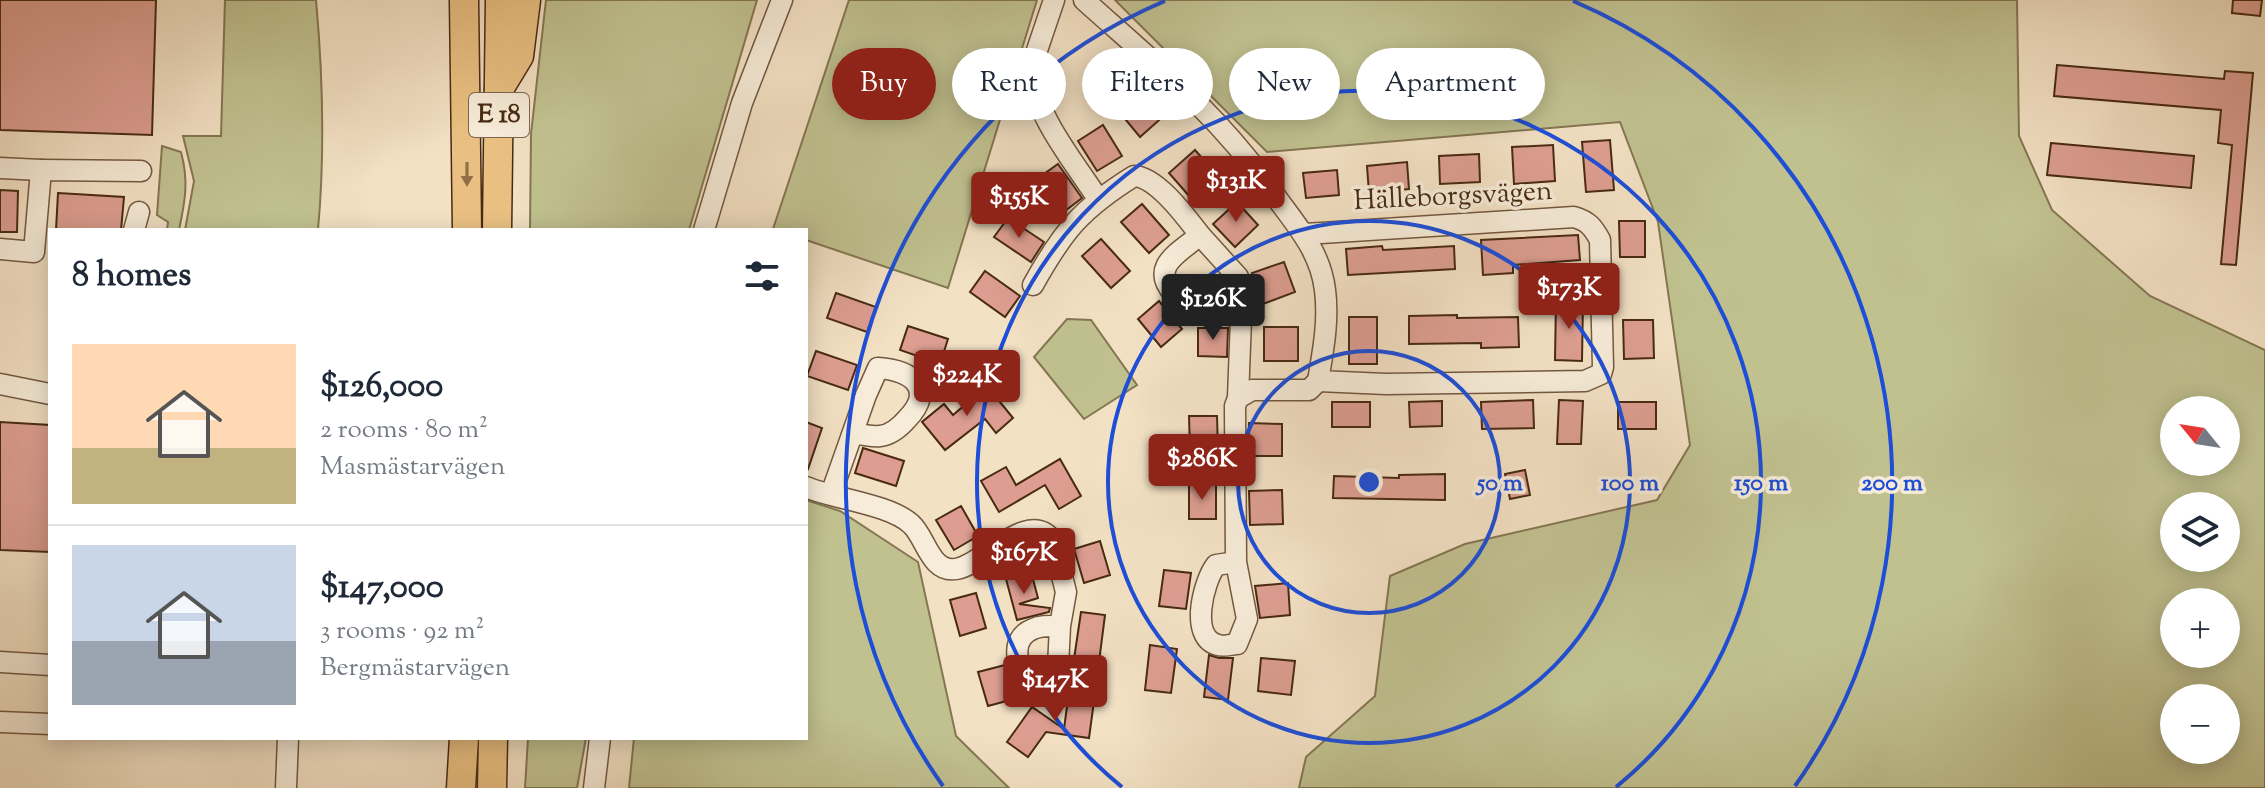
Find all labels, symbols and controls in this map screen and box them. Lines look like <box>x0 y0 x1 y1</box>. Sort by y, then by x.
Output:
chip: Buy <box>832 48 936 120</box>
chip: Rent <box>952 48 1066 120</box>
chip: Filters <box>1082 48 1213 120</box>
chip: New <box>1229 48 1340 120</box>
chip: Apartment <box>1356 48 1545 120</box>
road number: E 18 <box>469 93 529 137</box>
pin: $131K <box>1180 156 1292 224</box>
one-way arrow <box>461 162 473 187</box>
text: $131K <box>1206 163 1266 200</box>
pin: $155K <box>963 172 1075 240</box>
street label: Hälleborgsvägen <box>1352 172 1554 222</box>
text: $155K <box>989 179 1049 216</box>
text: 8 homes <box>72 252 191 301</box>
icon: filters <box>740 254 784 298</box>
pin: $173K <box>1513 263 1625 331</box>
text: $173K <box>1536 270 1602 307</box>
pin: $126K <box>1157 274 1269 342</box>
text: $126K <box>1180 281 1246 318</box>
pin: $224K <box>911 350 1023 418</box>
text: $224K <box>932 357 1002 394</box>
text: $126,000 <box>320 363 443 412</box>
icon: home <box>136 376 232 472</box>
north arrow <box>2160 396 2240 476</box>
map controls <box>2160 396 2240 764</box>
text: 2 rooms · 80 m² <box>320 412 488 449</box>
pin: $286K <box>1146 434 1258 502</box>
text: $286K <box>1167 441 1237 478</box>
text: Masmästarvägen <box>320 449 505 486</box>
text: 50 m <box>1475 467 1523 501</box>
text: 100 m <box>1601 467 1659 501</box>
text: 150 m <box>1734 467 1788 501</box>
text: 200 m <box>1861 467 1923 501</box>
centre of rings <box>1355 468 1383 496</box>
button: layers <box>2160 492 2240 572</box>
pin: $167K <box>968 528 1080 596</box>
text: $167K <box>990 535 1058 572</box>
text: $147,000 <box>320 564 444 613</box>
icon: home <box>136 577 232 673</box>
button: + <box>2160 588 2240 668</box>
text: 3 rooms · 92 m² <box>320 613 484 650</box>
text: Bergmästarvägen <box>320 650 510 687</box>
pin: $147K <box>999 655 1111 723</box>
text: $147K <box>1021 662 1089 699</box>
button: − <box>2160 684 2240 764</box>

